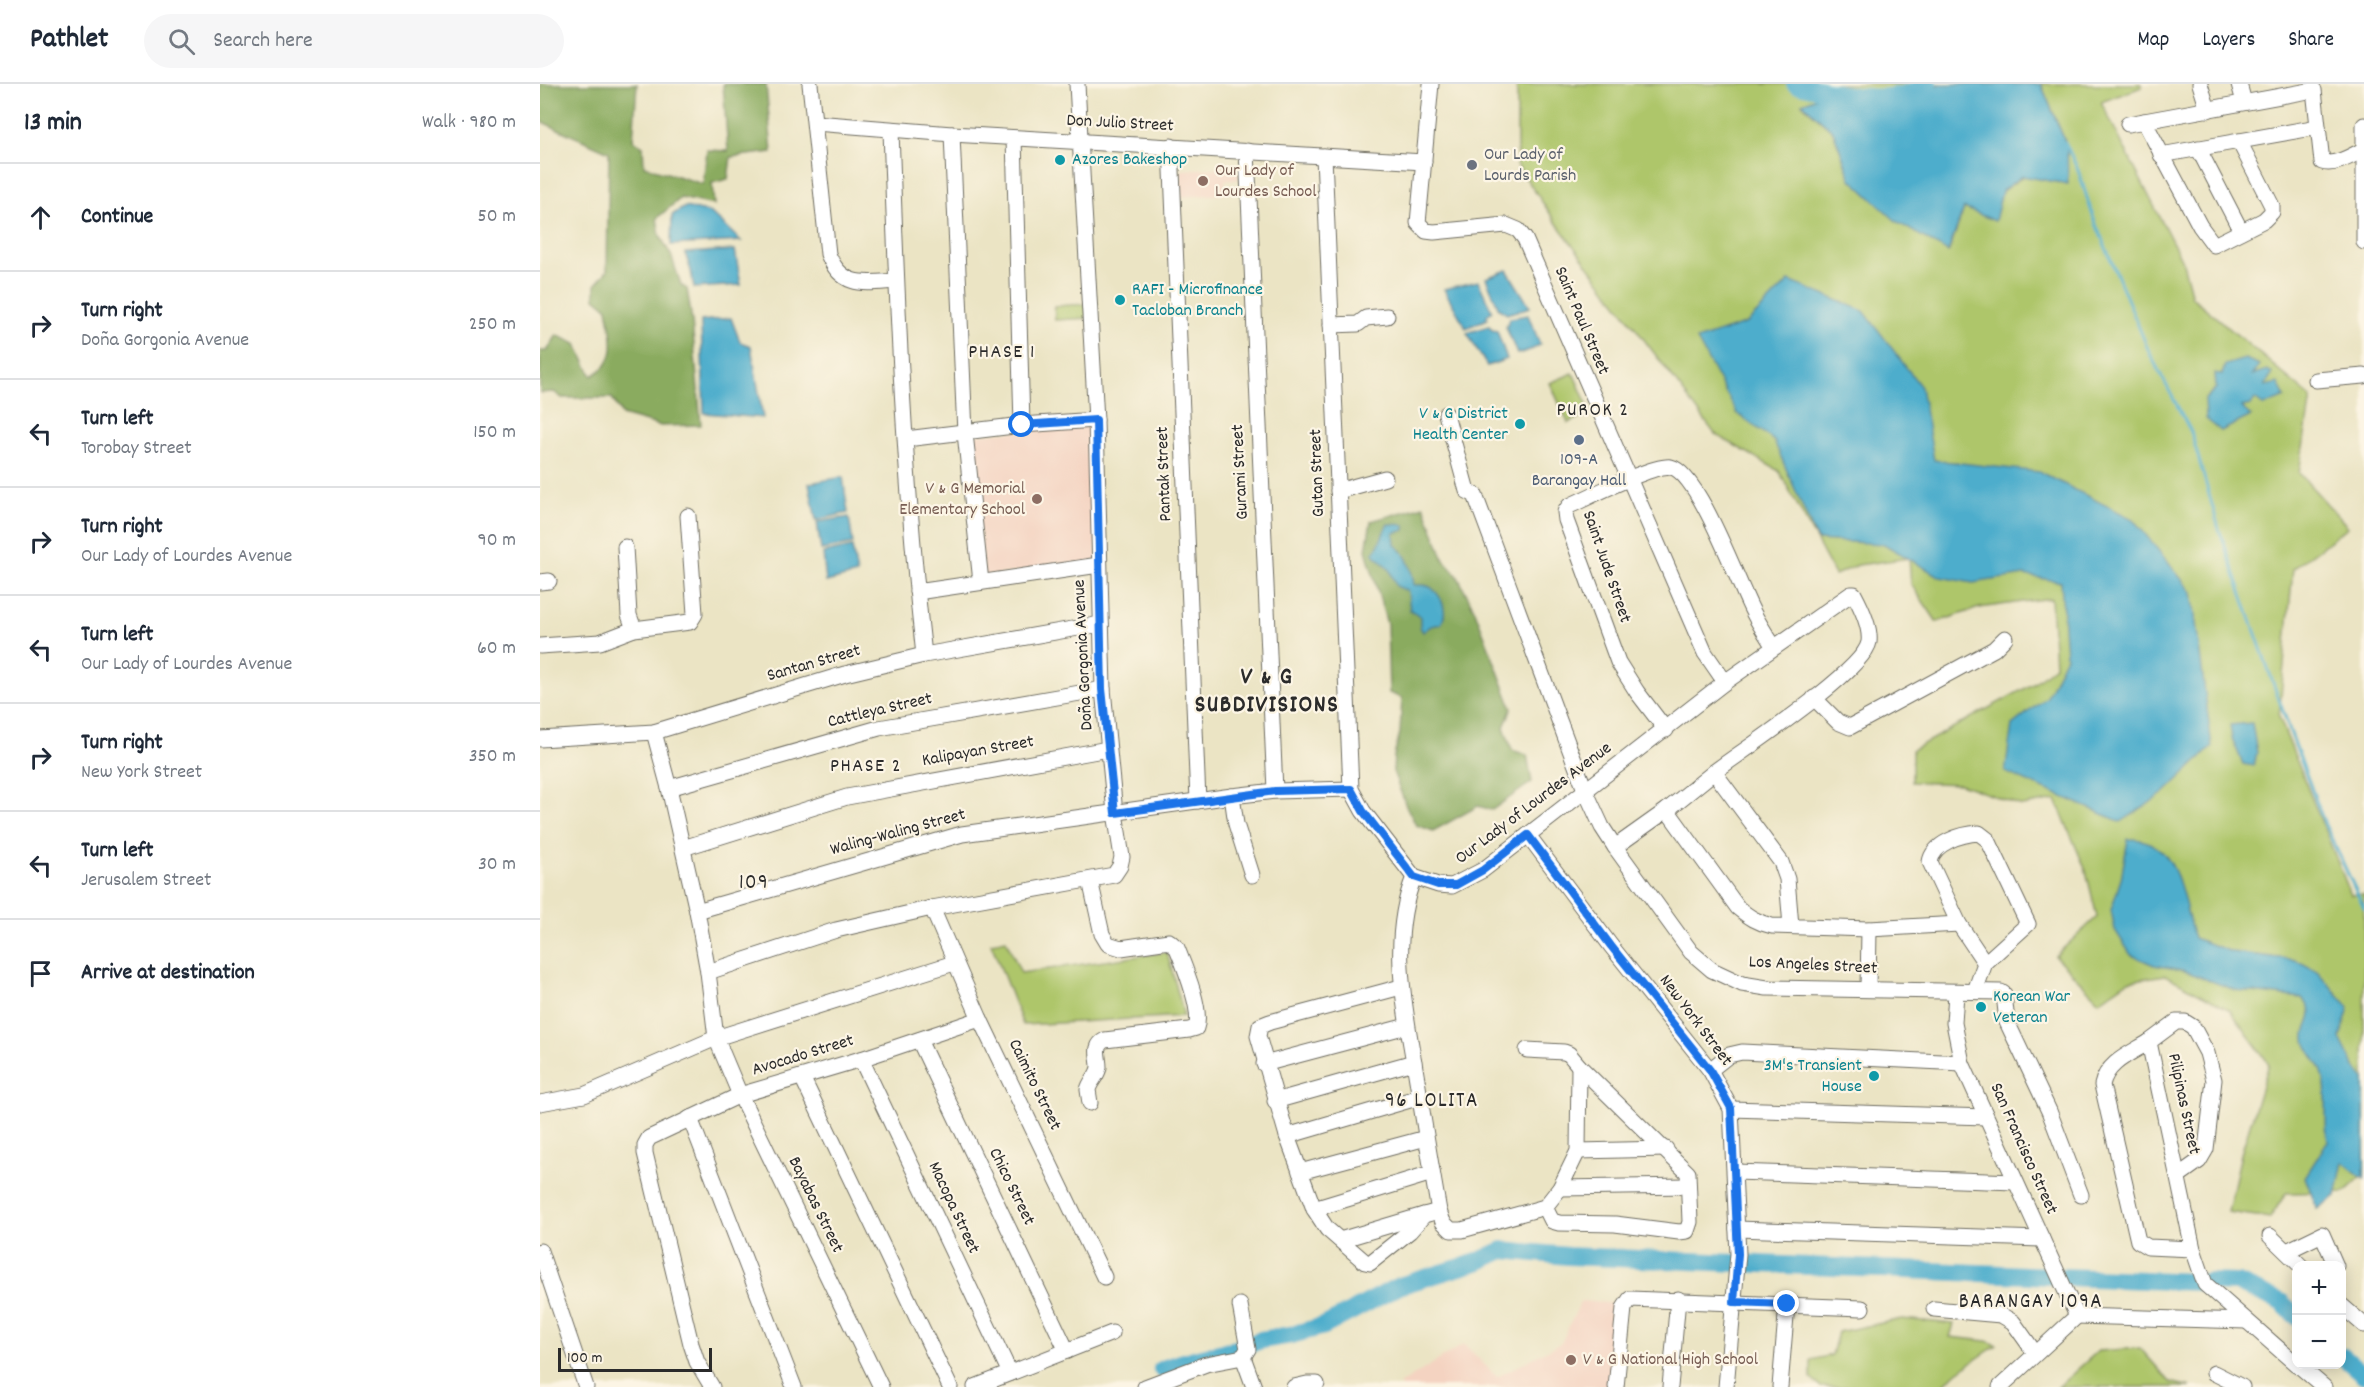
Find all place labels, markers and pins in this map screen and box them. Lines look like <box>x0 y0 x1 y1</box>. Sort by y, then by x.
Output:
place label: Our Lady of Lourds Parish <box>1484 143 1576 189</box>
place label: Azores Bakeshop <box>1072 148 1187 173</box>
marker: Azores Bakeshop <box>1053 153 1067 167</box>
marker: Our Lady of Lourds Parish <box>1465 158 1479 172</box>
place label: Our Lady of Lourdes School <box>1215 159 1317 205</box>
marker: Our Lady of Lourdes School <box>1196 174 1210 188</box>
place label: RAFI - Microfinance Tacloban Branch <box>1132 278 1263 324</box>
marker: RAFI - Microfinance Tacloban Branch <box>1113 293 1127 307</box>
place label: V & G District Health Center <box>1413 402 1508 448</box>
marker: V & G District Health Center <box>1513 417 1527 431</box>
marker: 109-A Barangay Hall <box>1572 433 1586 447</box>
place label: 109-A Barangay Hall <box>1532 448 1627 494</box>
place label: V & G Memorial Elementary School <box>899 477 1026 523</box>
marker: V & G Memorial Elementary School <box>1030 492 1044 506</box>
place label: Korean War Veteran <box>1993 985 2071 1031</box>
marker: Korean War Veteran <box>1974 1000 1988 1014</box>
place label: 3M's Transient House <box>1764 1054 1862 1100</box>
marker: 3M's Transient House <box>1867 1069 1881 1083</box>
place label: V & G National High School <box>1583 1348 1759 1373</box>
marker: V & G National High School <box>1564 1353 1578 1367</box>

